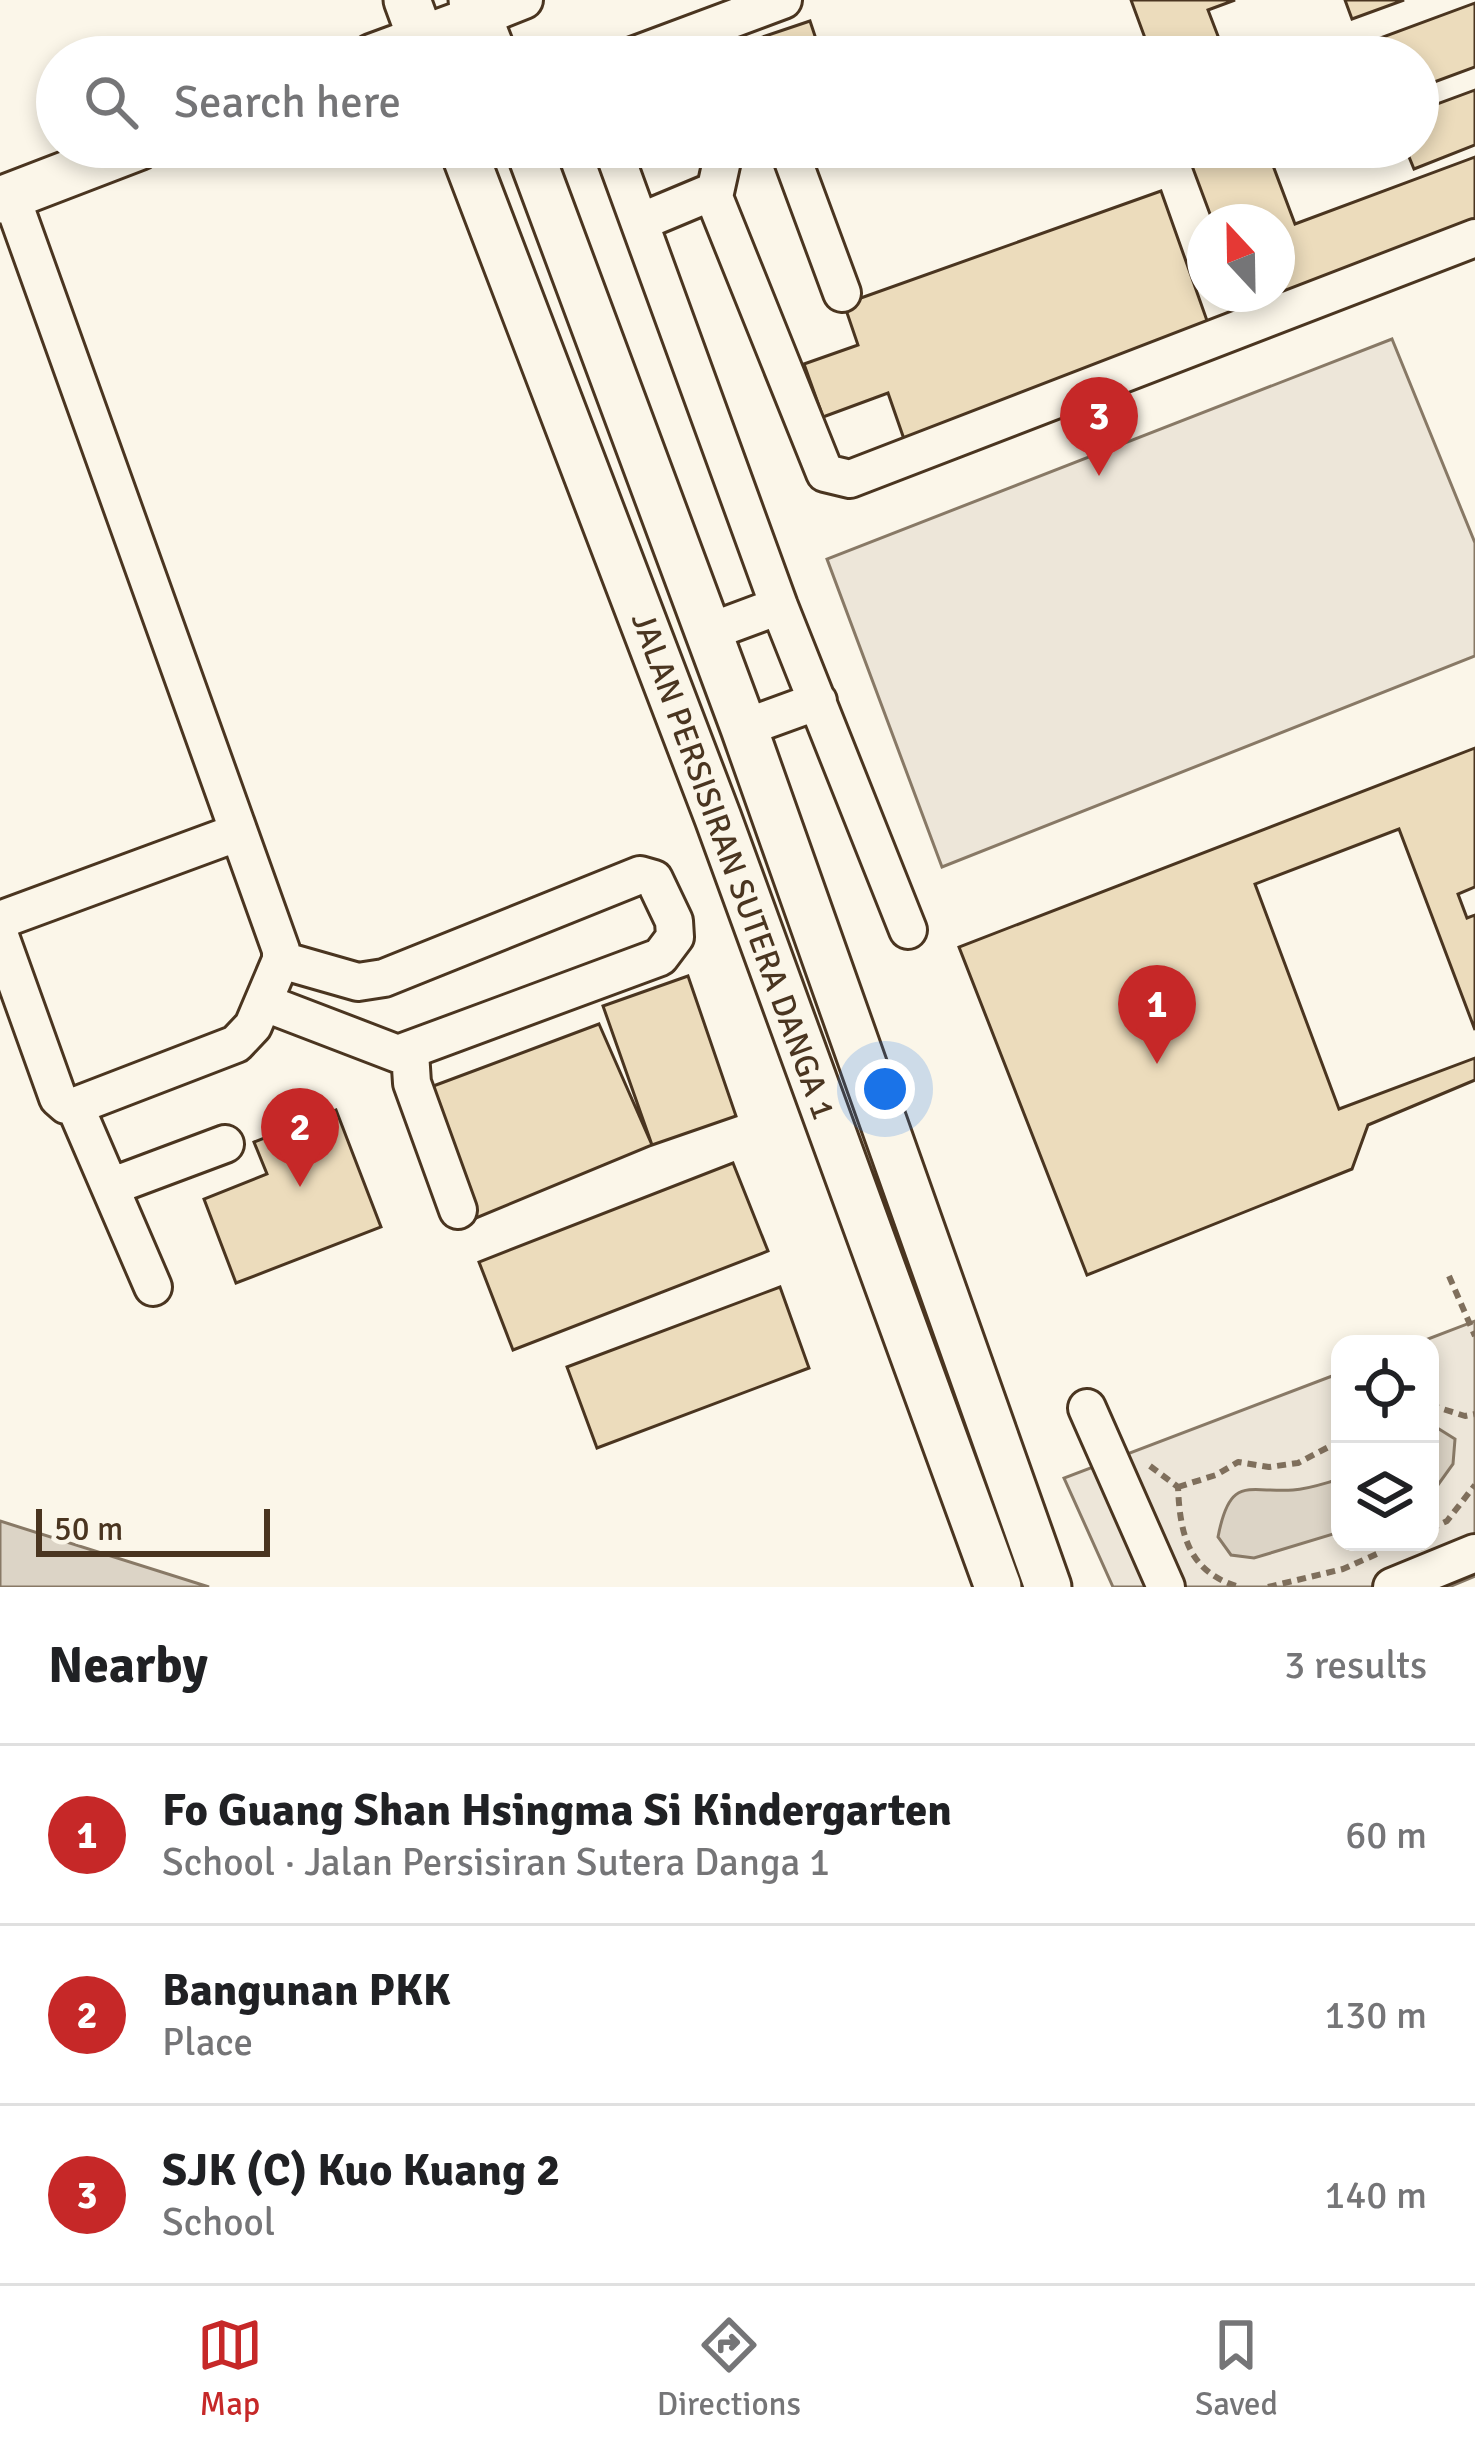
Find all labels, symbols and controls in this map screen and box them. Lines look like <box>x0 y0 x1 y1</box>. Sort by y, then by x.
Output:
search box <box>36 36 1439 168</box>
icon: search <box>78 69 144 135</box>
text: Search here <box>174 75 401 130</box>
north arrow <box>1187 204 1295 312</box>
pin: 3 <box>1060 377 1138 476</box>
street label: JALAN PERSISIRAN SUTERA DANGA 1 <box>622 607 844 1125</box>
pin: 1 <box>1118 965 1196 1064</box>
your location <box>855 1059 915 1119</box>
pin: 2 <box>261 1088 339 1187</box>
map controls <box>1331 1335 1439 1551</box>
button: locate <box>1331 1335 1439 1443</box>
button: layers <box>1331 1443 1439 1551</box>
scale bar <box>36 1503 270 1556</box>
text: 50 m <box>54 1509 123 1550</box>
text: Nearby <box>48 1634 208 1697</box>
text: 3 results <box>1284 1641 1427 1689</box>
text: Fo Guang Shan Hsingma Si Kindergarten <box>162 1783 952 1838</box>
text: 1 <box>76 1811 98 1859</box>
text: 60 m <box>1345 1811 1427 1859</box>
text: School · Jalan Persisiran Sutera Danga 1 <box>162 1838 830 1886</box>
text: Bangunan PKK <box>162 1963 451 2018</box>
text: 2 <box>76 1991 98 2039</box>
text: 130 m <box>1324 1991 1427 2039</box>
text: Place <box>162 2018 253 2066</box>
text: SJK (C) Kuo Kuang 2 <box>162 2143 560 2198</box>
text: 3 <box>76 2171 98 2219</box>
text: 140 m <box>1324 2171 1427 2219</box>
text: School <box>162 2198 275 2246</box>
tab: Map <box>197 2312 263 2425</box>
tab: Directions <box>657 2312 801 2425</box>
tab: Saved <box>1195 2312 1278 2425</box>

